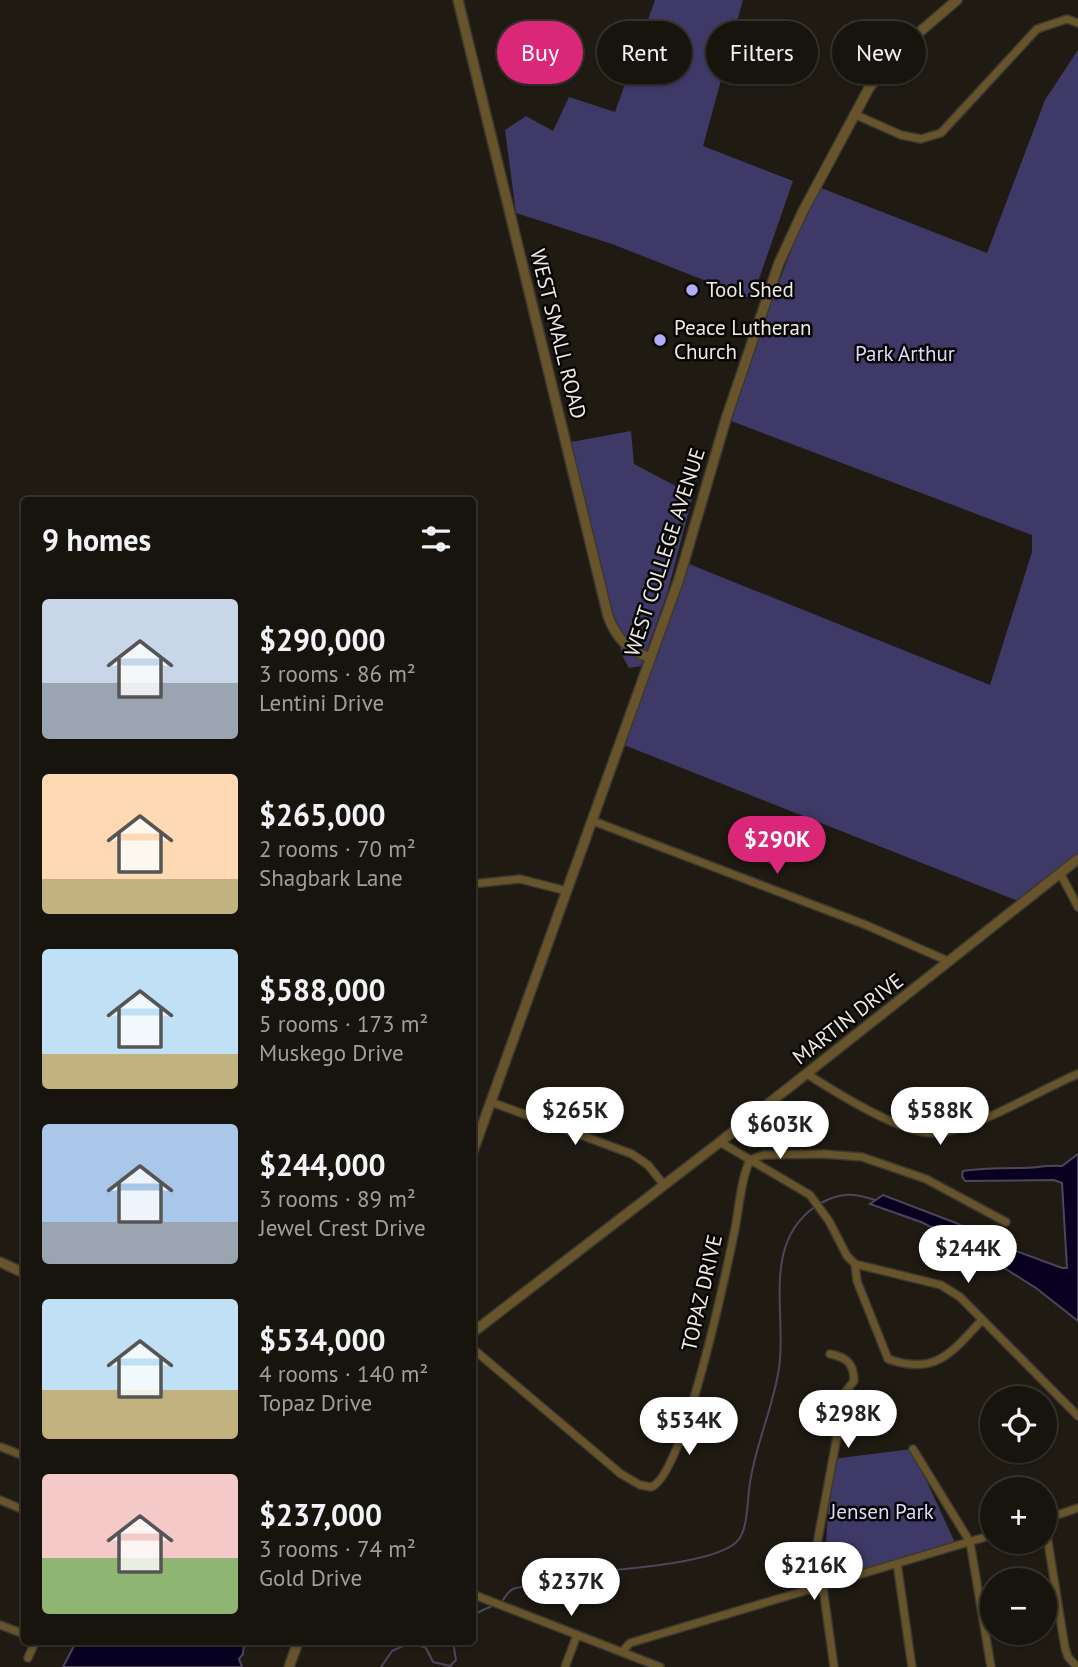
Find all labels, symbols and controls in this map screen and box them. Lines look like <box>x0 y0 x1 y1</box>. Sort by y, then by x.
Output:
chip: Buy <box>497 21 583 84</box>
chip: Rent <box>597 21 692 84</box>
chip: Filters <box>706 21 818 84</box>
chip: New <box>832 21 926 84</box>
street label: WEST SMALL ROAD <box>524 246 593 422</box>
place label: Tool Shed <box>706 276 794 303</box>
marker: Tool Shed <box>684 282 700 298</box>
place label: Peace Lutheran Church <box>674 314 811 365</box>
marker: Peace Lutheran Church <box>652 332 668 348</box>
park label: Park Arthur <box>855 340 955 367</box>
street label: WEST COLLEGE AVENUE <box>618 444 711 660</box>
text: 9 homes <box>42 520 151 559</box>
icon: filters <box>417 520 455 558</box>
text: $290,000 <box>259 620 386 659</box>
icon: home <box>98 627 182 711</box>
text: 3 rooms · 86 m² <box>259 659 416 688</box>
text: Lentini Drive <box>259 688 384 717</box>
text: $265,000 <box>259 795 386 834</box>
icon: home <box>98 802 182 886</box>
pin: $290K <box>728 816 826 876</box>
text: $290K <box>744 824 810 853</box>
text: 2 rooms · 70 m² <box>259 834 416 863</box>
text: Shagbark Lane <box>259 863 403 892</box>
street label: MARTIN DRIVE <box>787 967 908 1070</box>
text: $588,000 <box>259 970 386 1009</box>
icon: home <box>98 977 182 1061</box>
text: 5 rooms · 173 m² <box>259 1009 428 1038</box>
text: Muskego Drive <box>259 1038 404 1067</box>
pin: $265K <box>526 1088 624 1147</box>
pin: $588K <box>891 1088 989 1147</box>
text: $265K <box>542 1095 608 1124</box>
text: $588K <box>907 1095 973 1124</box>
pin: $603K <box>731 1102 829 1161</box>
text: $603K <box>747 1109 813 1138</box>
text: $244,000 <box>259 1145 386 1184</box>
icon: home <box>98 1152 182 1236</box>
text: 3 rooms · 89 m² <box>259 1184 416 1213</box>
text: Jewel Crest Drive <box>259 1213 426 1242</box>
pin: $244K <box>919 1226 1017 1285</box>
street label: TOPAZ DRIVE <box>675 1232 728 1354</box>
text: $244K <box>935 1233 1001 1262</box>
text: $534,000 <box>259 1320 386 1359</box>
icon: home <box>98 1327 182 1411</box>
text: 4 rooms · 140 m² <box>259 1359 428 1388</box>
map controls <box>980 1386 1057 1645</box>
button: locate <box>980 1386 1057 1463</box>
text: Topaz Drive <box>259 1388 372 1417</box>
pin: $298K <box>799 1390 897 1450</box>
pin: $534K <box>640 1398 738 1457</box>
text: $298K <box>815 1398 881 1427</box>
text: $534K <box>656 1405 722 1434</box>
button: + <box>980 1477 1057 1554</box>
text: $237,000 <box>259 1495 382 1534</box>
park label: Jensen Park <box>829 1498 934 1525</box>
icon: home <box>98 1502 182 1586</box>
text: 3 rooms · 74 m² <box>259 1534 416 1563</box>
pin: $216K <box>765 1542 863 1602</box>
text: $216K <box>781 1550 847 1579</box>
pin: $237K <box>522 1558 620 1618</box>
text: Gold Drive <box>259 1563 362 1592</box>
text: $237K <box>538 1566 604 1595</box>
button: − <box>980 1568 1057 1645</box>

